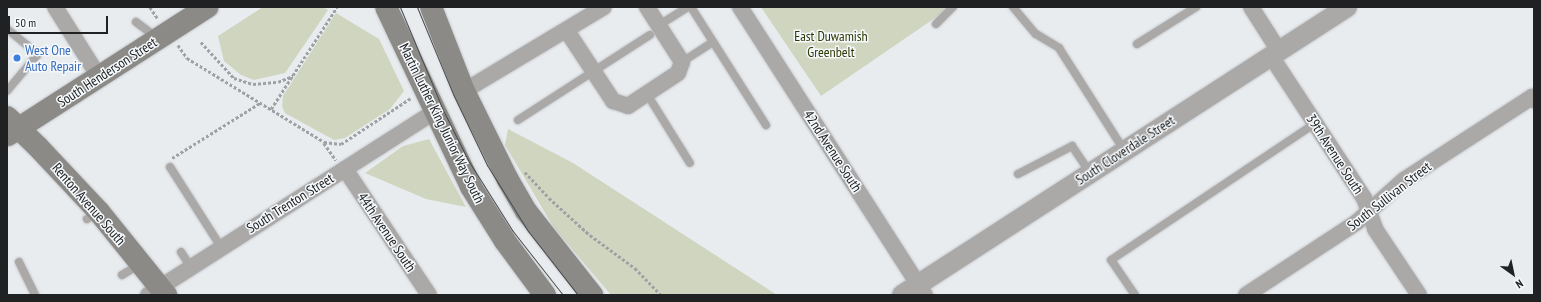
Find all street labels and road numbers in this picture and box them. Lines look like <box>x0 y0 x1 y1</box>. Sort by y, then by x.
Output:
street label: South Henderson Street <box>54 34 160 110</box>
street label: Martin Luther King Junior Way South <box>396 40 488 206</box>
street label: 42nd Avenue South <box>800 107 866 195</box>
street label: 39th Avenue South <box>1303 111 1367 197</box>
street label: South Cloverdale Street <box>1072 112 1178 188</box>
street label: South Sullivan Street <box>1344 158 1434 234</box>
street label: Renton Avenue South <box>49 159 129 249</box>
street label: South Trenton Street <box>243 169 337 237</box>
street label: 44th Avenue South <box>354 189 420 275</box>

